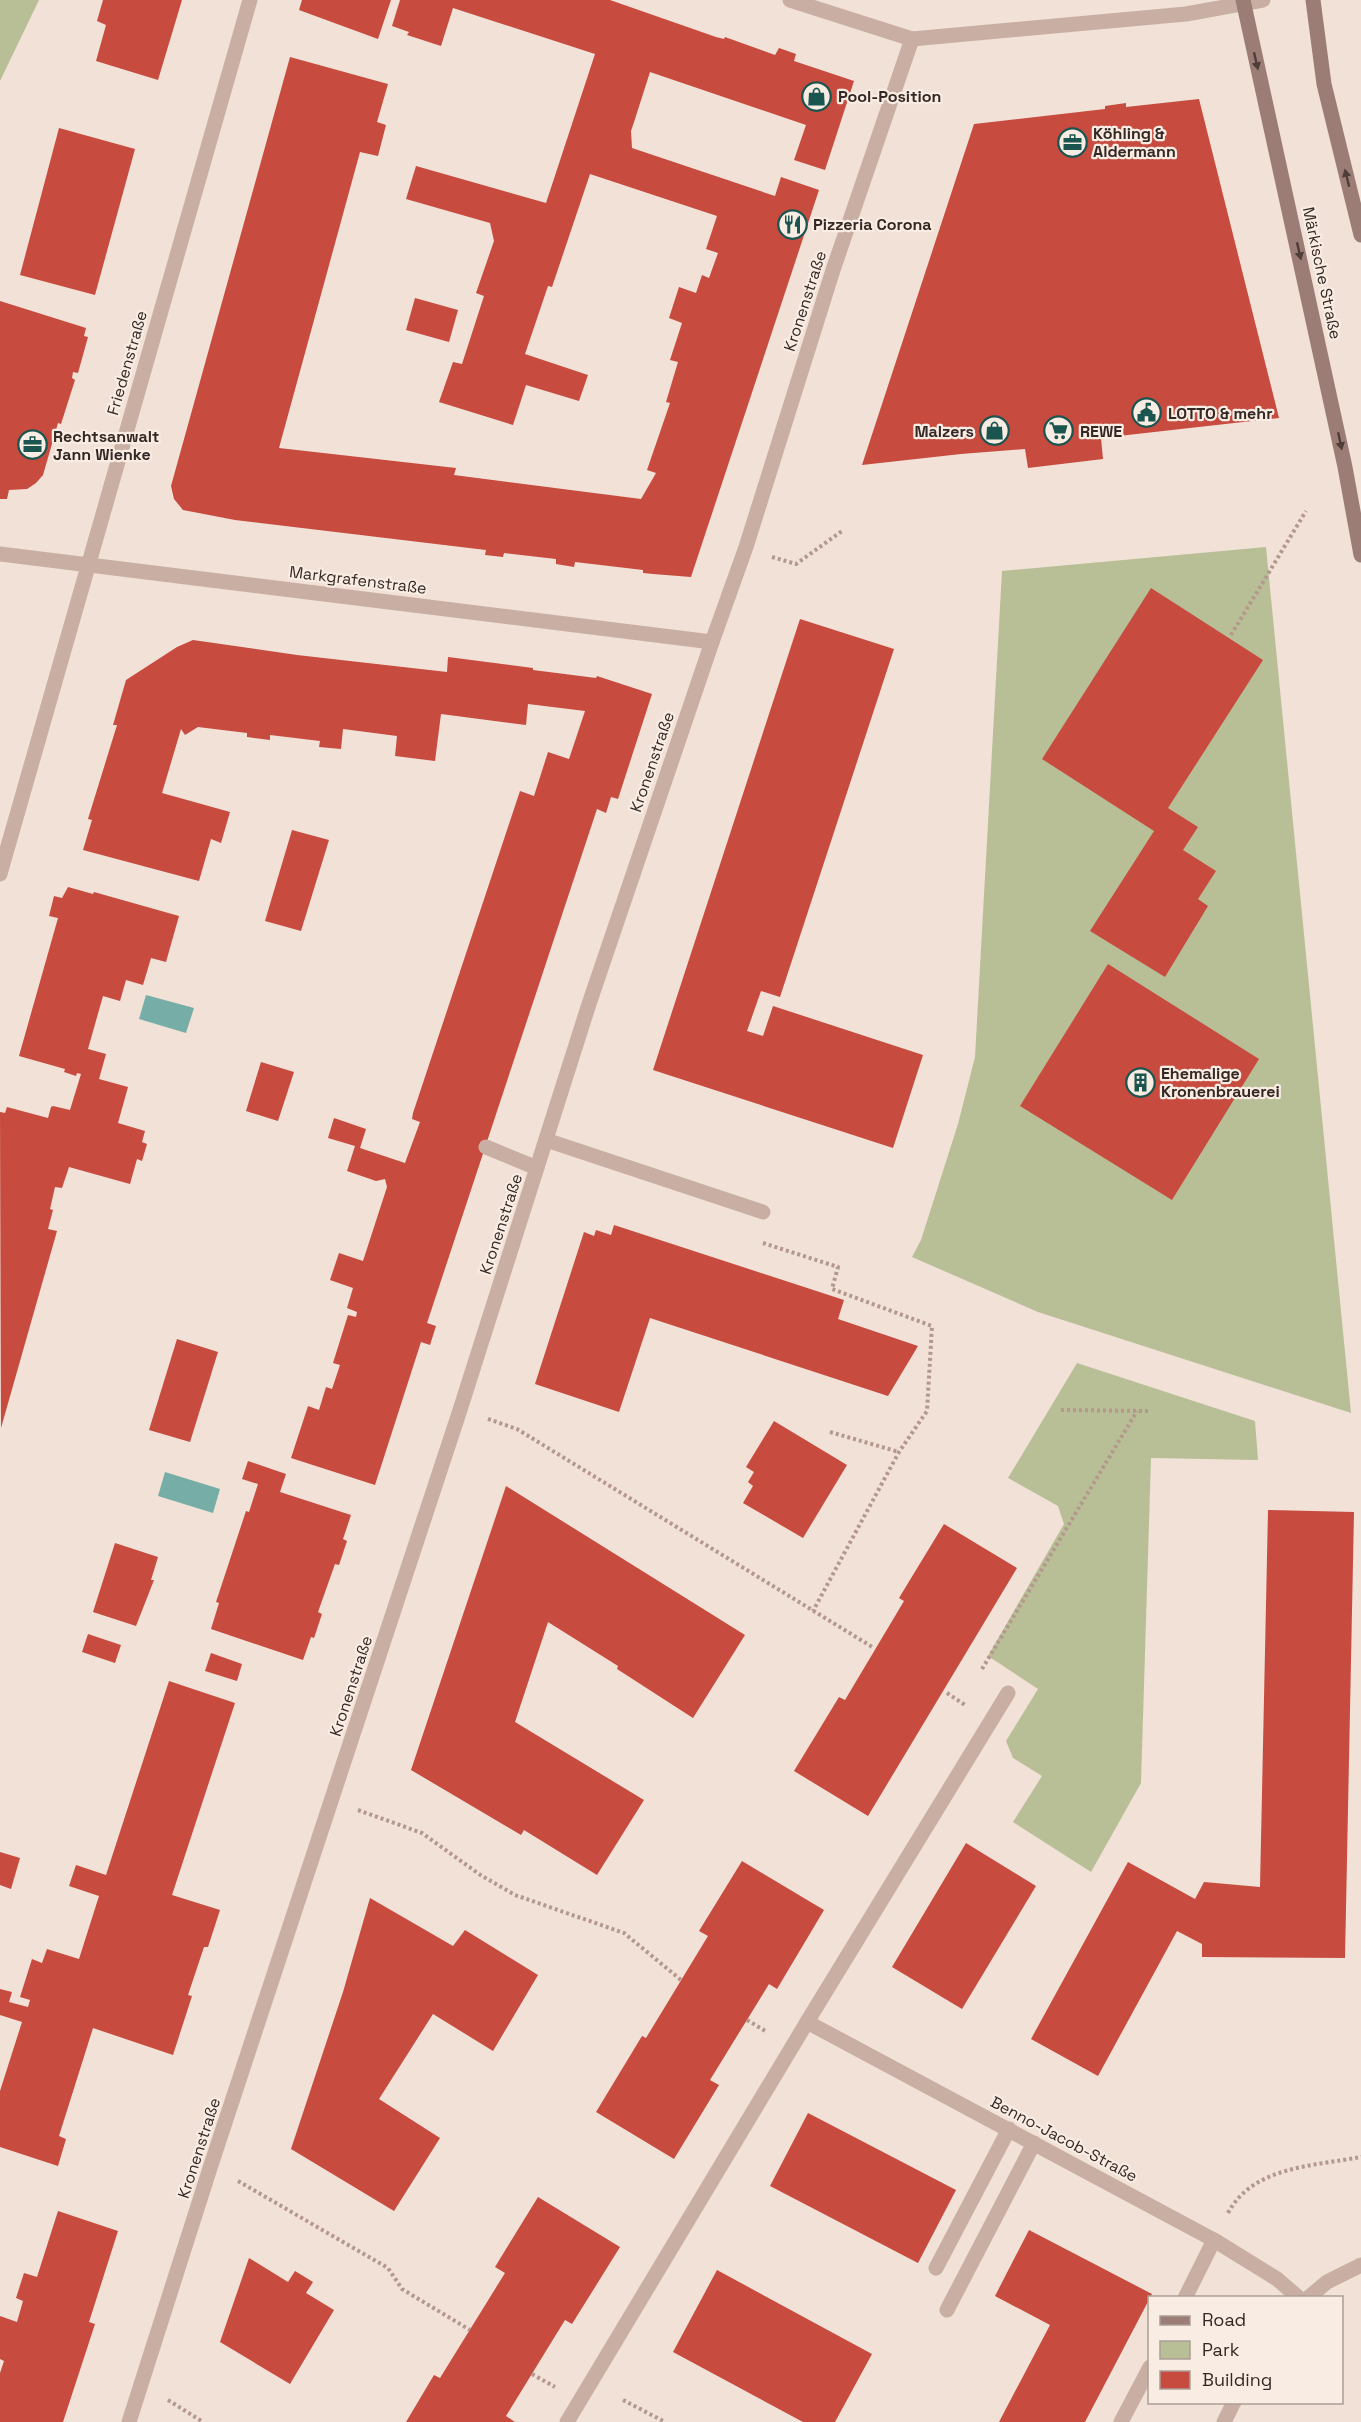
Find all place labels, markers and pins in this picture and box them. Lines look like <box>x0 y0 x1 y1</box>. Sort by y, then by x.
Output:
shop icon: Pool-Position <box>801 80 833 112</box>
place label: Pool-Position <box>838 86 941 107</box>
place label: Köhling & Aldermann <box>1093 123 1176 162</box>
office icon: Köhling & Aldermann <box>1056 126 1088 158</box>
restaurant icon: Pizzeria Corona <box>776 208 808 240</box>
place label: Pizzeria Corona <box>813 214 932 235</box>
public building icon: LOTTO & mehr <box>1131 397 1163 429</box>
place label: LOTTO & mehr <box>1168 403 1273 424</box>
shop icon: Malzers <box>979 415 1011 447</box>
supermarket icon: REWE <box>1043 415 1075 447</box>
place label: Malzers <box>914 421 974 442</box>
place label: REWE <box>1080 421 1122 442</box>
place label: Rechtsanwalt Jann Wienke <box>53 426 159 465</box>
office icon: Rechtsanwalt Jann Wienke <box>16 429 48 461</box>
place label: Ehemalige Kronenbrauerei <box>1161 1063 1280 1102</box>
building icon: Ehemalige Kronenbrauerei <box>1124 1066 1156 1098</box>

